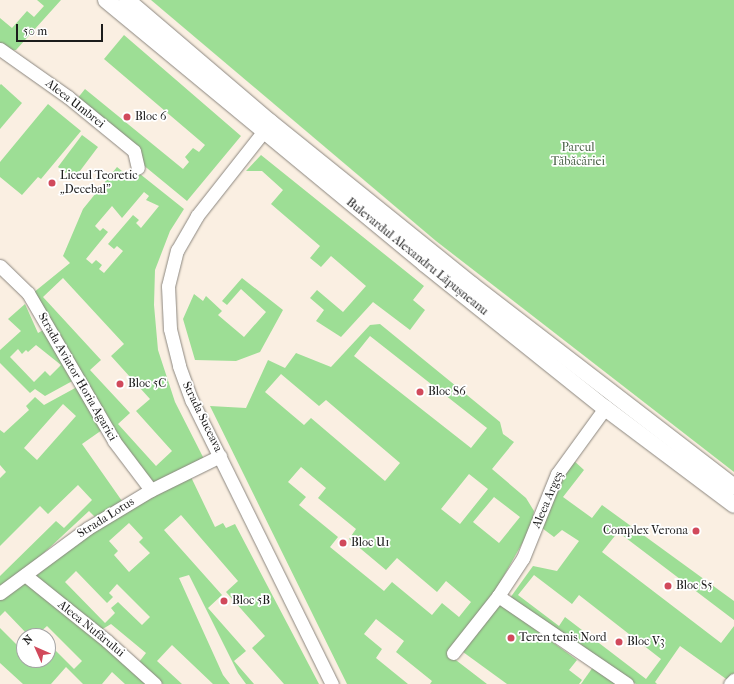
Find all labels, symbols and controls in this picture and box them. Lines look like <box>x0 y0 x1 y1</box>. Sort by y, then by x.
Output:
scale bar <box>18 16 105 42</box>
text: 50 m <box>23 24 47 38</box>
street label: Aleea Umbrei <box>43 76 107 132</box>
place label: Bloc 6 <box>135 110 166 124</box>
marker: Bloc 6 <box>122 112 132 122</box>
park label: Parcul Tăbăcăriei <box>551 141 605 169</box>
place label: Liceul Teoretic „Decebal” <box>60 169 138 197</box>
marker: Liceul Teoretic „Decebal” <box>47 178 57 188</box>
street label: Bulevardul Alexandru Lăpușneanu <box>343 195 491 319</box>
street label: Strada Aviator Horia Agarici <box>34 310 120 444</box>
place label: Bloc 5C <box>128 377 166 391</box>
marker: Bloc 5C <box>115 379 125 389</box>
street label: Strada Suceava <box>179 379 225 455</box>
place label: Bloc S6 <box>428 385 466 399</box>
marker: Bloc S6 <box>415 387 425 397</box>
street label: Aleea Argeș <box>530 469 566 531</box>
street label: Strada Lotus <box>75 495 137 541</box>
place label: Complex Verona <box>603 524 688 538</box>
marker: Complex Verona <box>691 526 701 536</box>
place label: Bloc U1 <box>351 536 390 550</box>
marker: Bloc U1 <box>338 538 348 548</box>
place label: Bloc S5 <box>676 579 712 593</box>
marker: Bloc S5 <box>663 581 673 591</box>
place label: Bloc 5B <box>232 594 270 608</box>
marker: Bloc 5B <box>219 596 229 606</box>
street label: Aleea Nufărului <box>55 598 127 660</box>
north arrow <box>16 628 56 668</box>
place label: Teren tenis Nord <box>519 631 607 645</box>
text: N <box>20 632 35 647</box>
marker: Teren tenis Nord <box>506 633 516 643</box>
place label: Bloc V3 <box>627 635 665 649</box>
marker: Bloc V3 <box>614 637 624 647</box>

